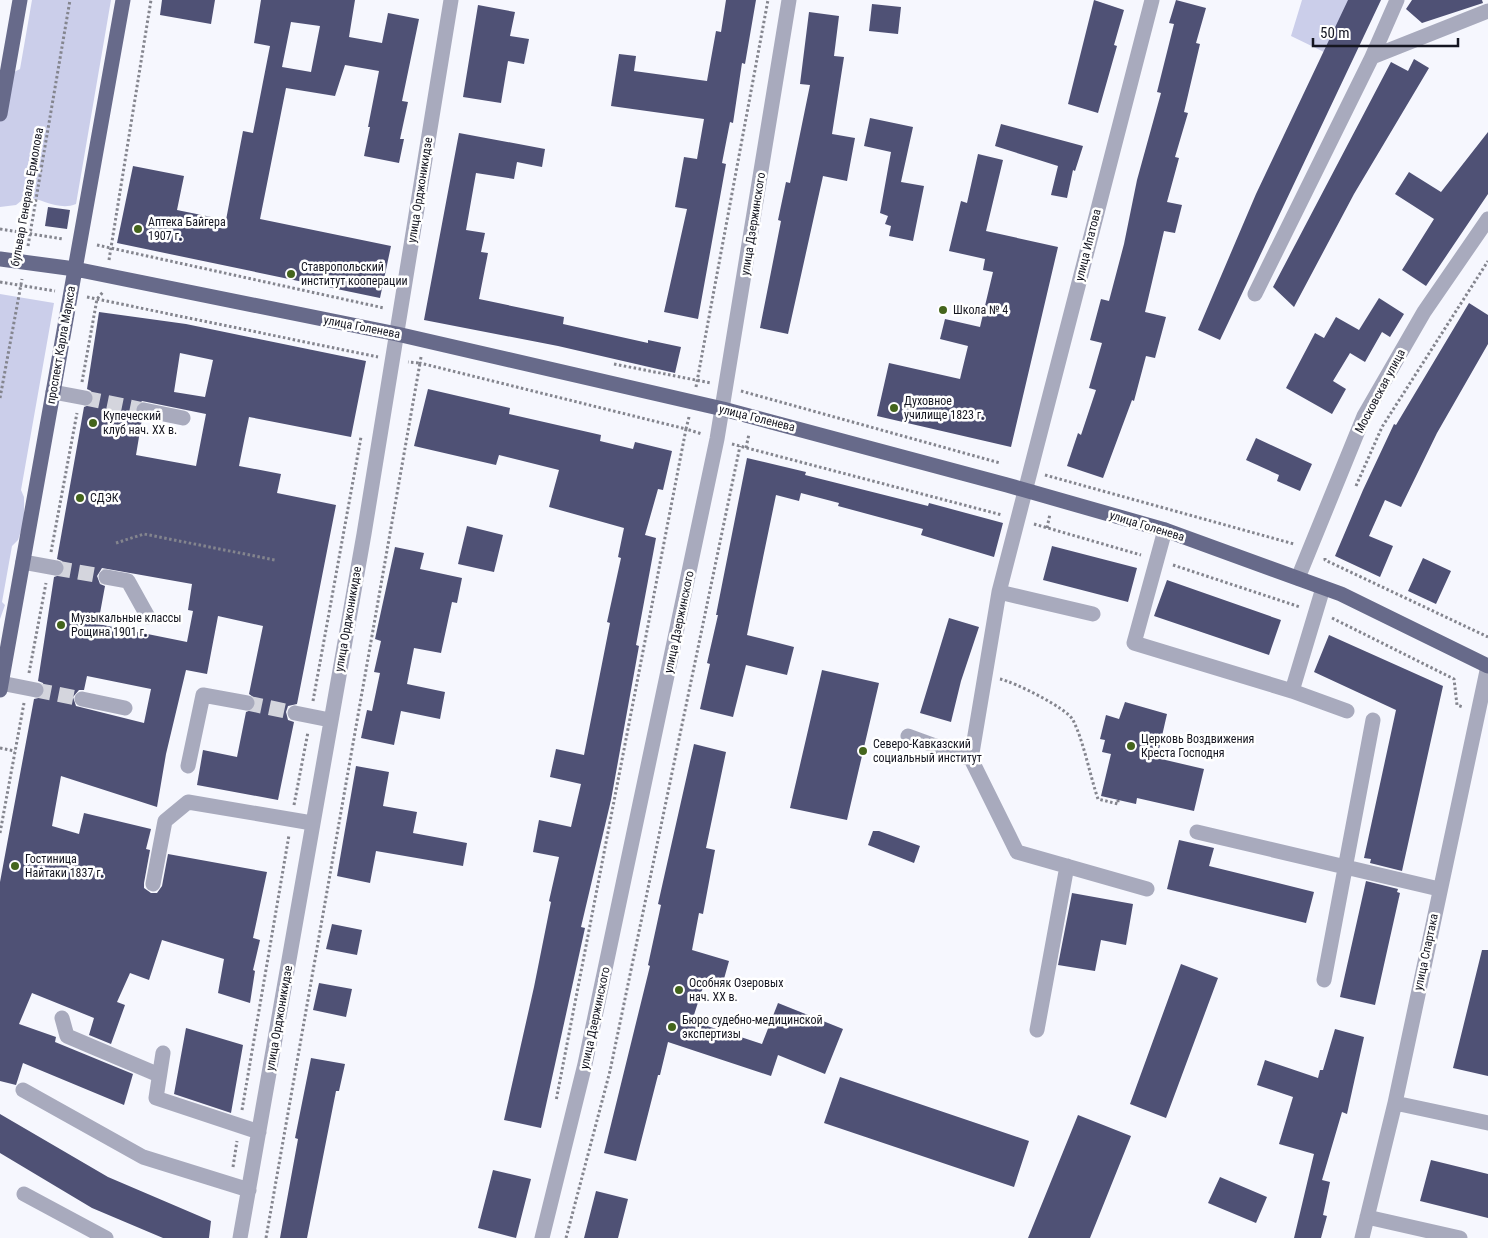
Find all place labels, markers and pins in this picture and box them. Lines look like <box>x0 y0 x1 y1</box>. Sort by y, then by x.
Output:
place label: Аптека Байгера 1907 г. <box>148 215 226 243</box>
marker: Аптека Байгера 1907 г. <box>132 223 144 235</box>
place label: Ставропольский институт кооперации <box>301 260 408 288</box>
marker: Ставропольский институт кооперации <box>285 268 297 280</box>
place label: Школа № 4 <box>953 303 1008 317</box>
marker: Школа № 4 <box>937 304 949 316</box>
place label: Духовное училище 1823 г. <box>904 394 984 422</box>
marker: Духовное училище 1823 г. <box>888 402 900 414</box>
place label: Купеческий клуб нач. ХХ в. <box>103 409 177 437</box>
marker: Купеческий клуб нач. ХХ в. <box>87 417 99 429</box>
place label: СДЭК <box>90 491 119 505</box>
marker: СДЭК <box>74 492 86 504</box>
place label: Музыкальные классы Рощина 1901 г. <box>71 611 182 639</box>
marker: Музыкальные классы Рощина 1901 г. <box>55 619 67 631</box>
place label: Церковь Воздвижения Креста Господня <box>1141 732 1254 760</box>
place label: Северо-Кавказский социальный институт <box>873 737 982 765</box>
marker: Церковь Воздвижения Креста Господня <box>1125 740 1137 752</box>
marker: Северо-Кавказский социальный институт <box>857 745 869 757</box>
place label: Гостиница Найтаки 1837 г. <box>25 852 104 880</box>
marker: Гостиница Найтаки 1837 г. <box>9 860 21 872</box>
place label: Особняк Озеровых нач. ХХ в. <box>689 976 784 1004</box>
marker: Особняк Озеровых нач. ХХ в. <box>673 984 685 996</box>
place label: Бюро судебно-медицинской экспертизы <box>682 1013 823 1041</box>
marker: Бюро судебно-медицинской экспертизы <box>666 1021 678 1033</box>

